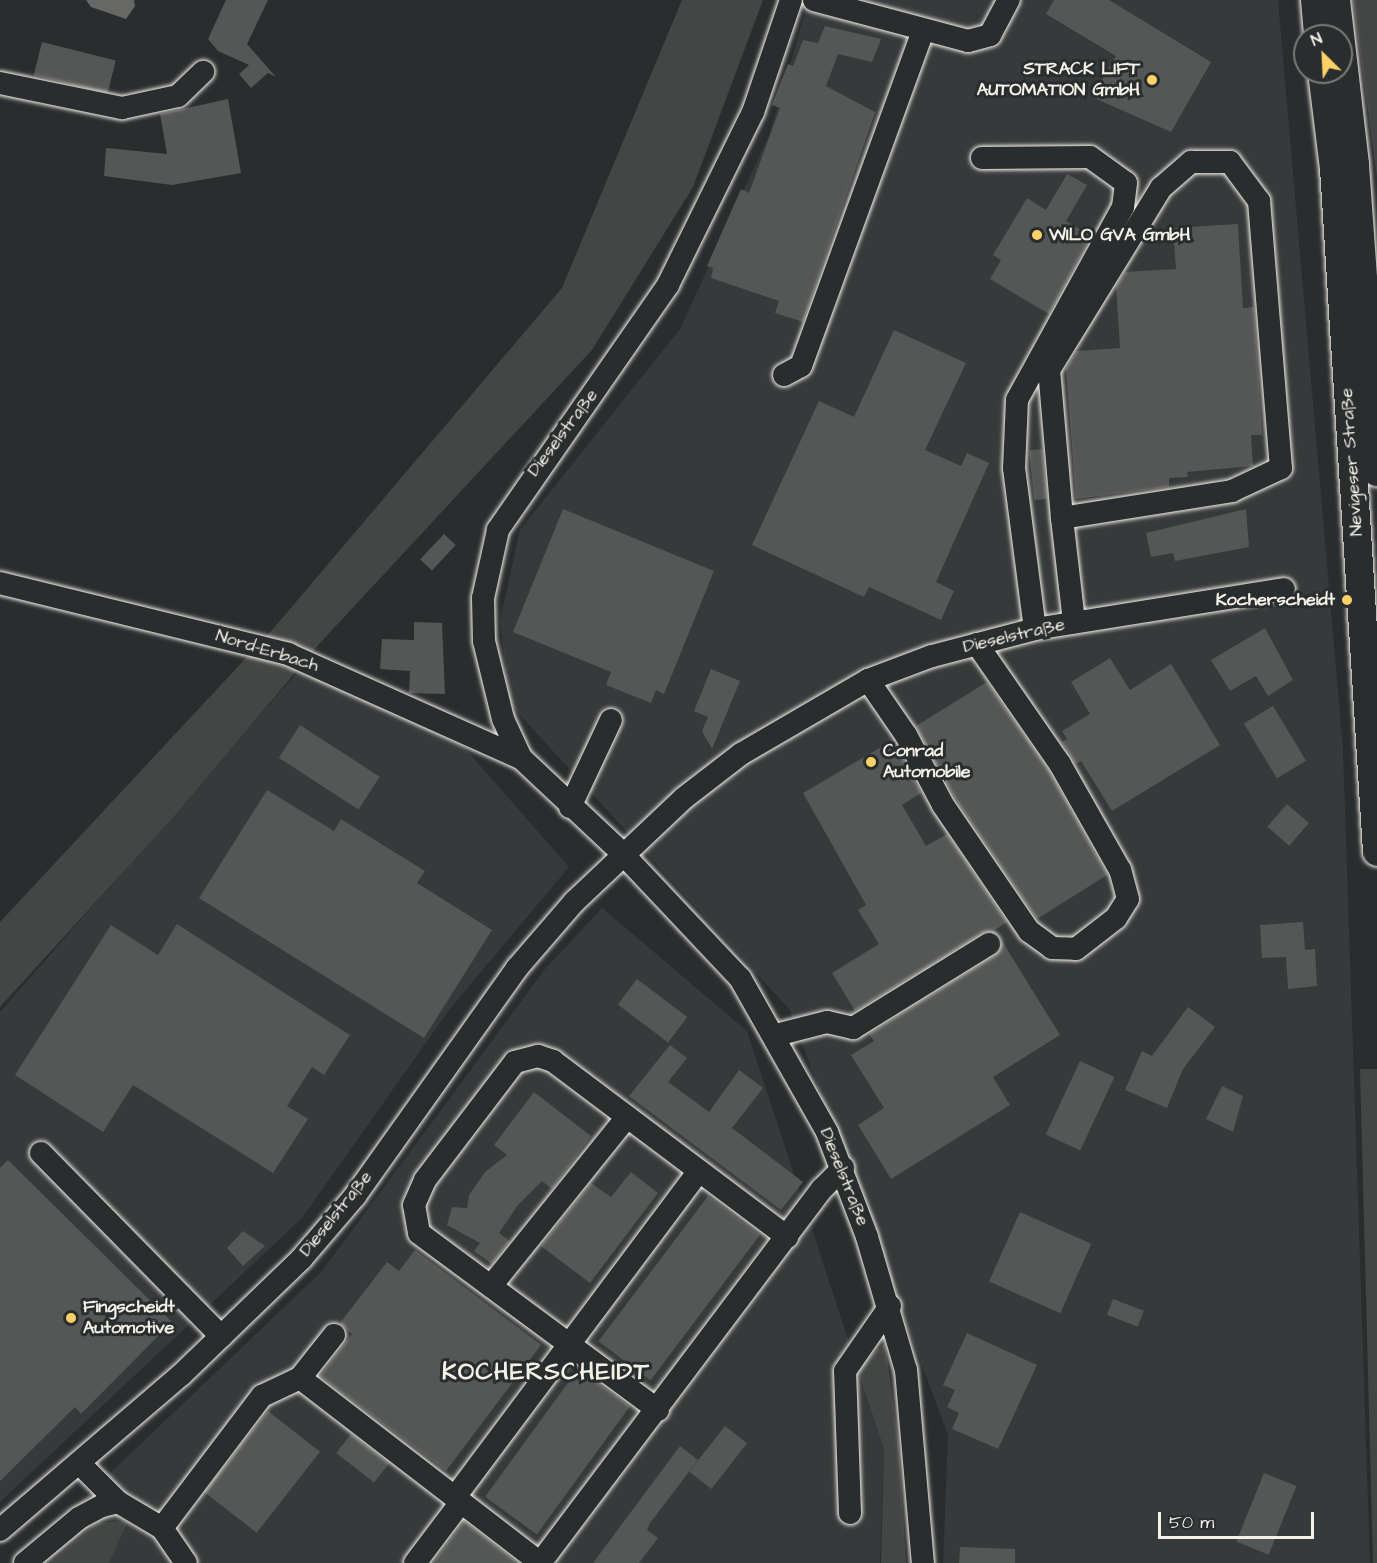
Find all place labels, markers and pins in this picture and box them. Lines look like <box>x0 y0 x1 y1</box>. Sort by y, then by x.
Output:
place label: STRACK LIFT AUTOMATION GmbH <box>977 59 1140 101</box>
marker: STRACK LIFT AUTOMATION GmbH <box>1145 73 1159 87</box>
place label: WILO GVA GmbH <box>1049 224 1190 246</box>
marker: WILO GVA GmbH <box>1030 228 1044 242</box>
place label: Kocherscheidt <box>1216 589 1335 611</box>
marker: Kocherscheidt <box>1340 593 1354 607</box>
place label: Conrad Automobile <box>883 741 971 783</box>
marker: Conrad Automobile <box>864 755 878 769</box>
place label: Fingscheidt Automotive <box>83 1297 175 1340</box>
marker: Fingscheidt Automotive <box>64 1311 78 1325</box>

